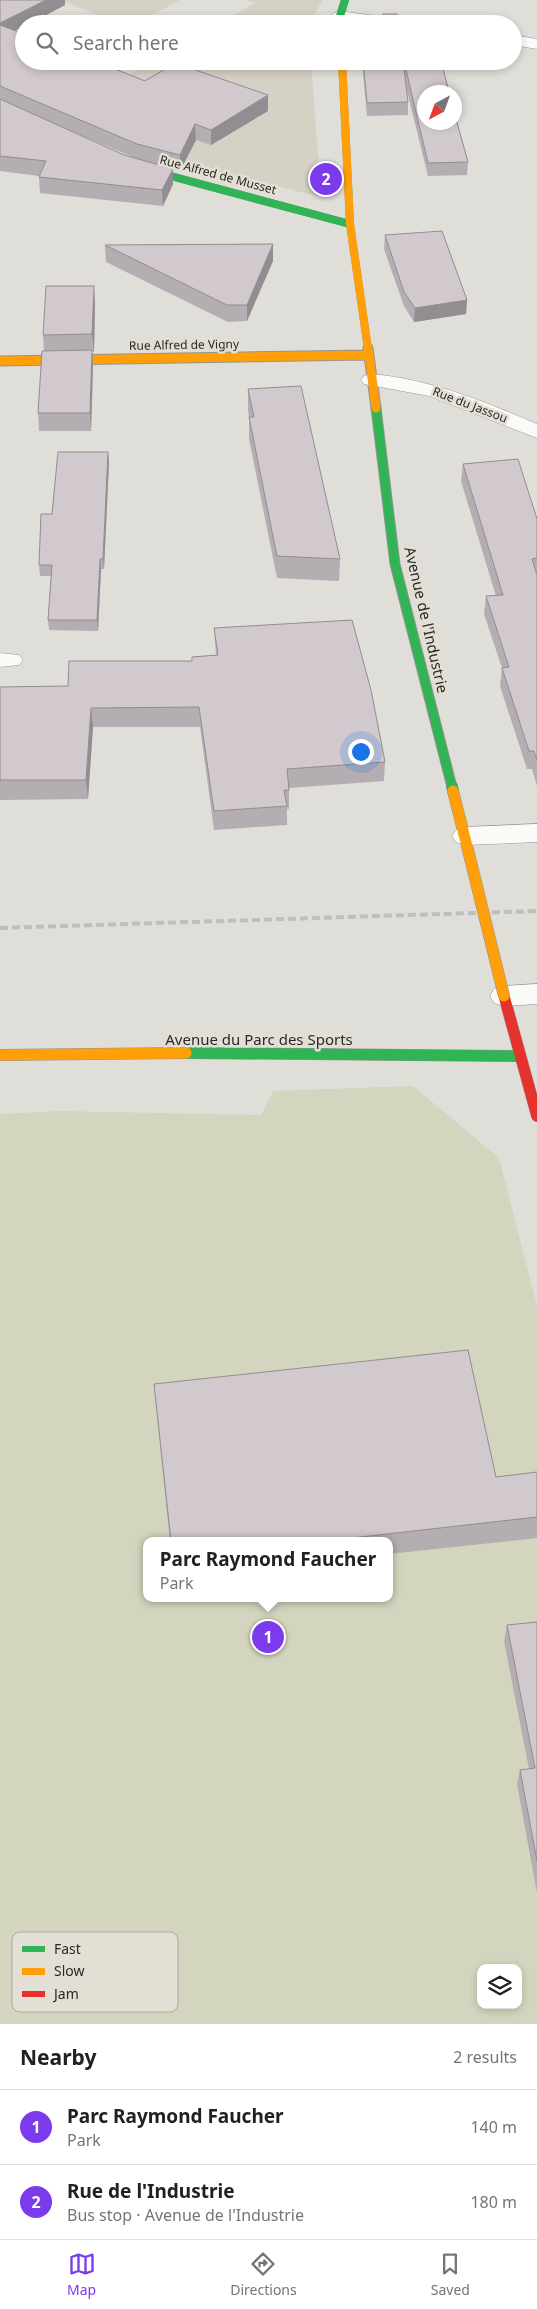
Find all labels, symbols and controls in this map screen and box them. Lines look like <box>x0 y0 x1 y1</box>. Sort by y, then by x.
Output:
search box <box>15 15 522 70</box>
icon: search <box>33 29 61 57</box>
text: Search here <box>73 30 179 56</box>
north arrow <box>417 85 462 130</box>
street label: Rue Alfred de Musset <box>158 151 279 198</box>
pin: 2 <box>310 160 342 198</box>
street label: Rue Alfred de Vigny <box>129 335 240 354</box>
street label: Rue du Jassou <box>430 382 510 427</box>
street label: Avenue de l'Industrie <box>400 545 454 695</box>
your location <box>348 739 374 765</box>
street label: Avenue du Parc des Sports <box>165 1029 353 1049</box>
popup <box>143 1537 393 1602</box>
text: Parc Raymond Faucher <box>160 1546 376 1572</box>
text: Park <box>160 1572 194 1594</box>
pin: 1 <box>252 1618 284 1656</box>
legend <box>12 1932 178 2012</box>
text: Fast <box>54 1939 81 1958</box>
text: Slow <box>54 1961 85 1980</box>
map controls <box>477 1964 522 2009</box>
button: layers <box>477 1964 522 2009</box>
text: Jam <box>52 1984 79 2003</box>
text: Nearby <box>20 2043 96 2071</box>
text: 2 results <box>453 2046 517 2068</box>
text: Parc Raymond Faucher <box>67 2103 284 2129</box>
text: 1 <box>31 2116 41 2138</box>
text: 140 m <box>470 2116 517 2138</box>
text: Park <box>67 2129 101 2151</box>
text: Rue de l'Industrie <box>67 2178 235 2204</box>
text: 2 <box>31 2191 41 2213</box>
text: 180 m <box>470 2191 517 2213</box>
text: Bus stop · Avenue de l'Industrie <box>67 2204 304 2226</box>
tab: Map <box>67 2250 96 2299</box>
tab: Directions <box>230 2250 297 2299</box>
tab: Saved <box>431 2250 470 2299</box>

